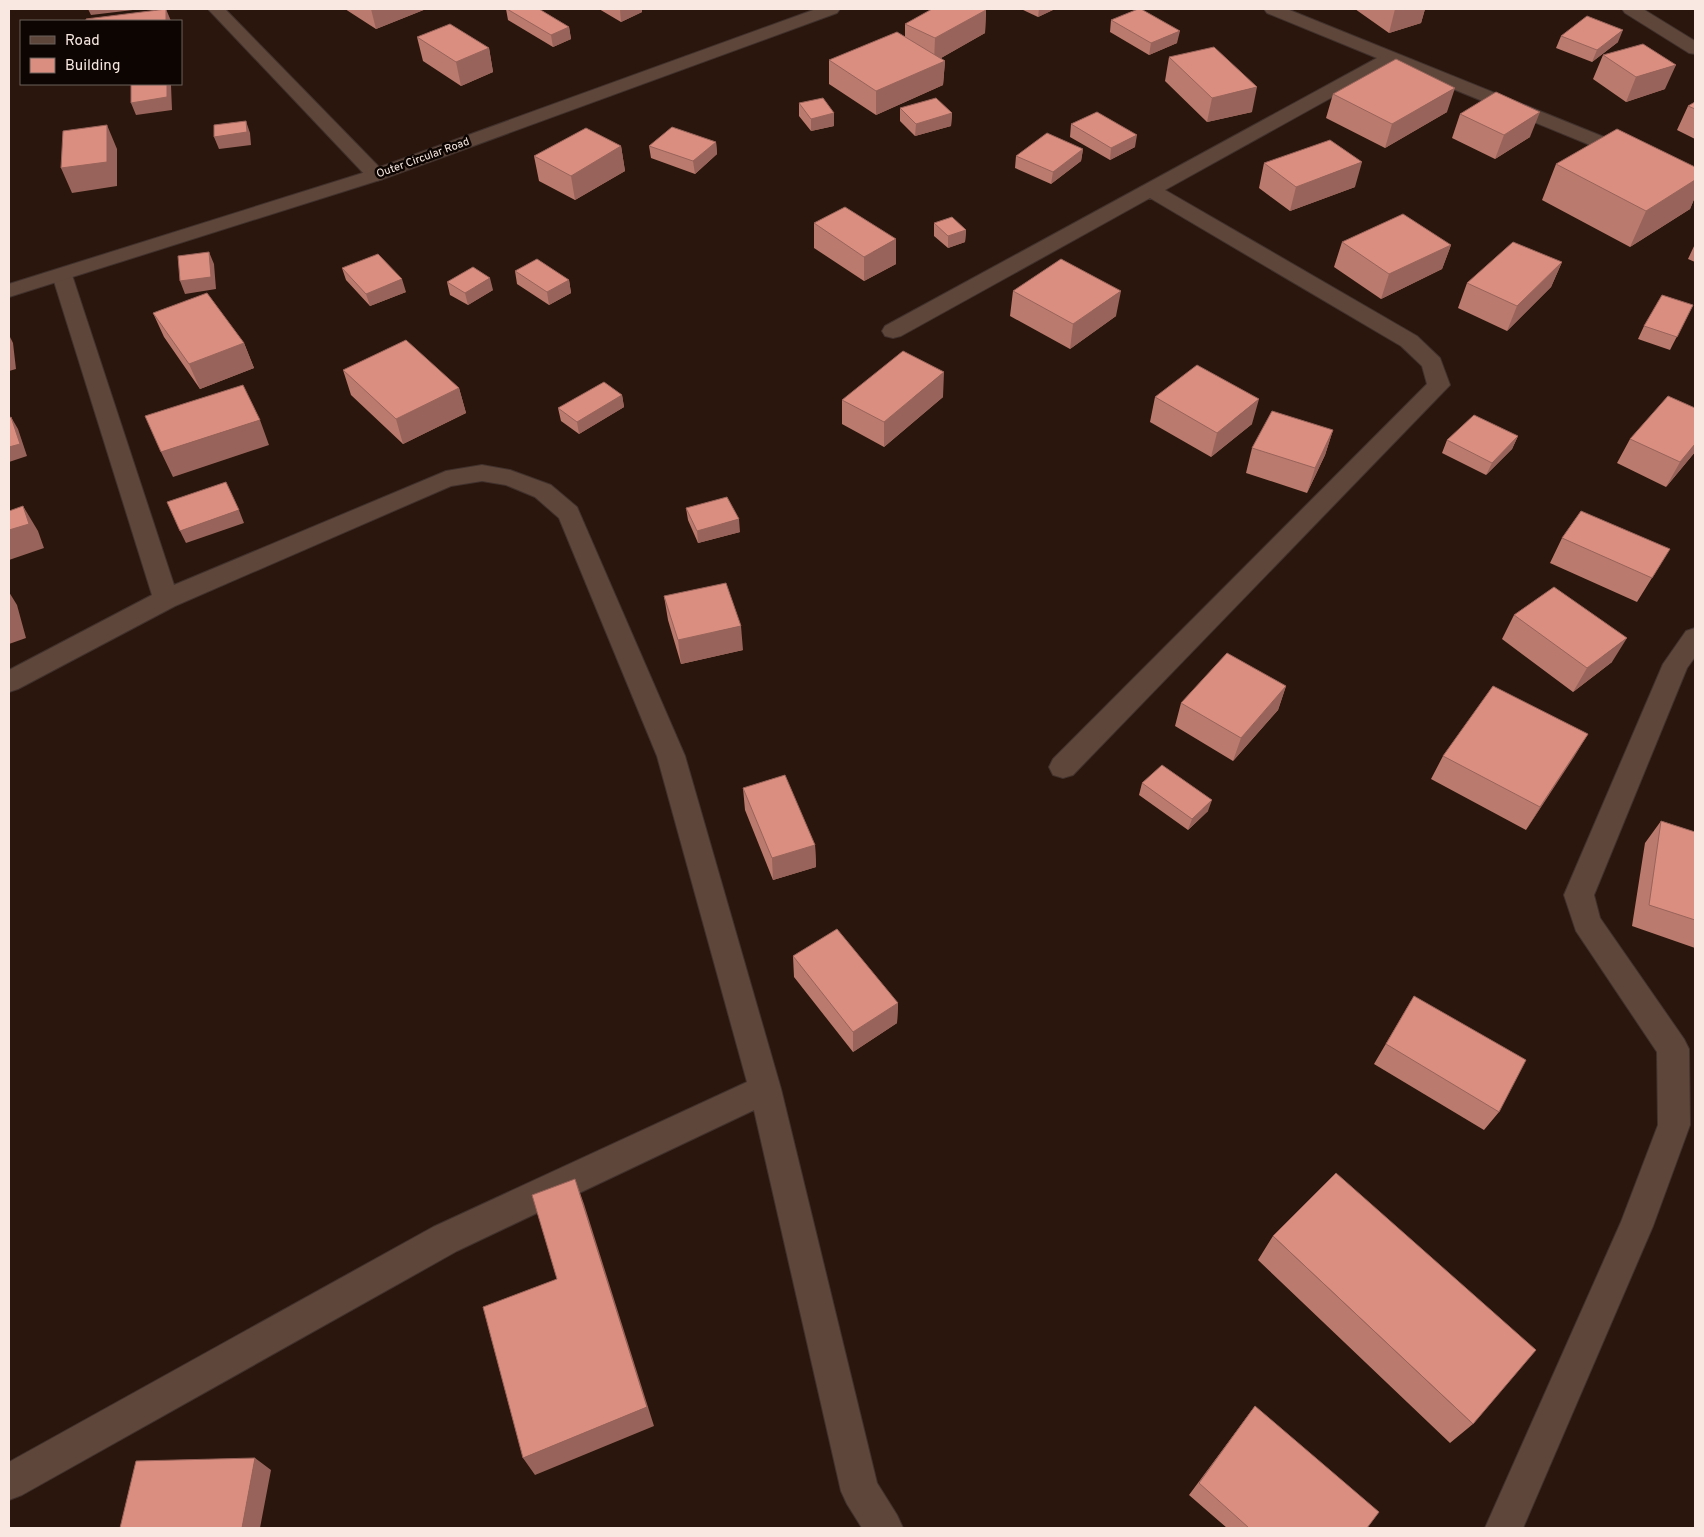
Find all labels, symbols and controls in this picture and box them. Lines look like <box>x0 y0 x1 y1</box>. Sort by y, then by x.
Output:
legend <box>20 20 182 85</box>
text: Road <box>65 32 100 51</box>
text: Building <box>65 57 120 76</box>
street label: Outer Circular Road <box>375 135 471 181</box>

